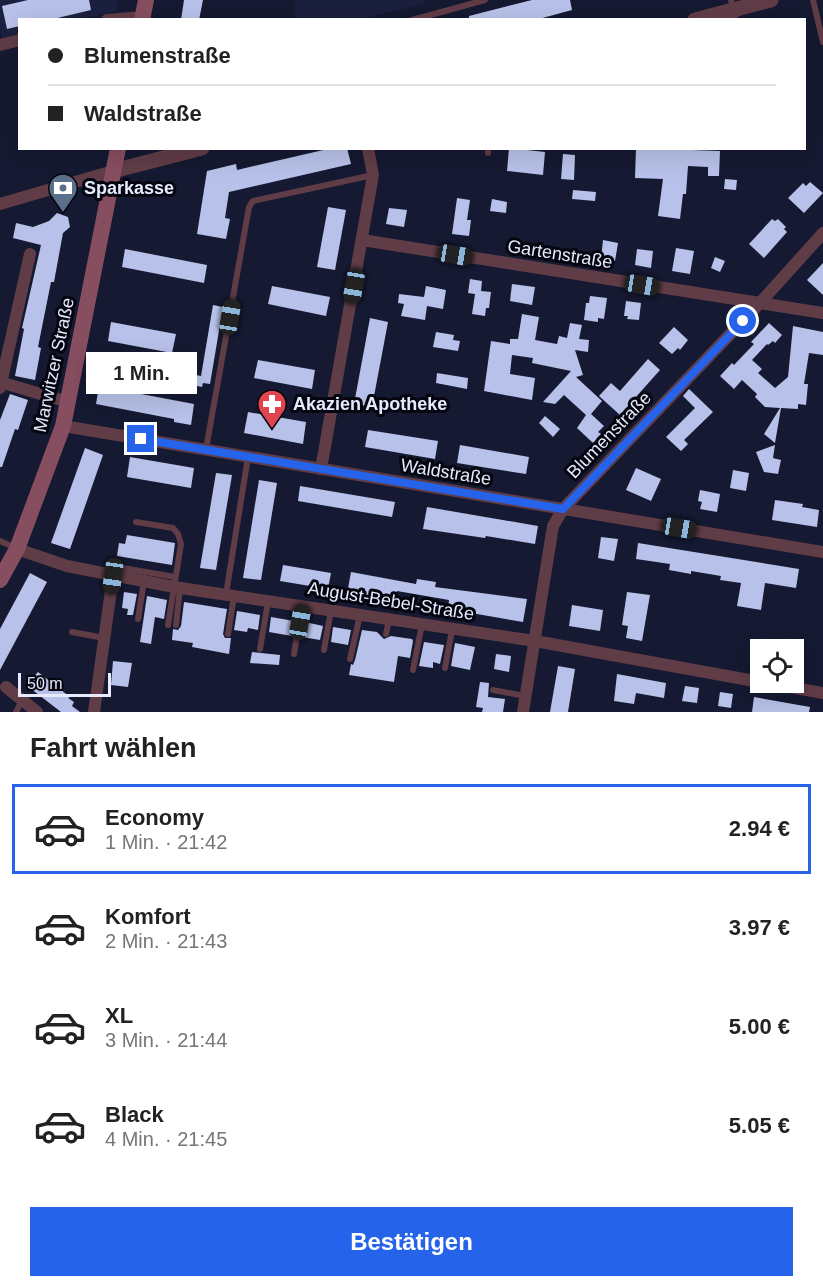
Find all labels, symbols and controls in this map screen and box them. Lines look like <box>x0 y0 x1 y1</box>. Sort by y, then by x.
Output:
text: Blumenstraße <box>84 43 231 68</box>
text: Waldstraße <box>84 101 202 126</box>
bank icon: Sparkasse <box>47 172 79 214</box>
place label: Sparkasse <box>84 178 174 198</box>
street label: Gartenstraße <box>506 236 614 272</box>
car <box>436 243 474 267</box>
car <box>342 267 366 305</box>
car <box>623 273 661 297</box>
street label: Marwitzer Straße <box>30 296 78 434</box>
car <box>218 298 242 336</box>
route start <box>729 307 756 334</box>
callout: 1 Min. <box>86 352 196 394</box>
text: 1 Min. <box>113 362 170 384</box>
pharmacy icon: Akazien Apotheke <box>256 388 288 430</box>
street label: Blumenstraße <box>563 388 655 482</box>
place label: Akazien Apotheke <box>293 394 447 414</box>
route end <box>127 425 154 452</box>
street label: Waldstraße <box>399 455 493 489</box>
car <box>660 516 698 540</box>
car <box>102 557 124 595</box>
street label: August-Bebel-Straße <box>306 578 476 624</box>
car <box>288 603 312 641</box>
map controls <box>750 639 804 693</box>
button: locate <box>750 639 804 693</box>
scale bar <box>18 670 111 698</box>
text: 50 m <box>27 675 63 692</box>
text: Fahrt wählen <box>30 733 197 763</box>
icon: car <box>33 802 87 856</box>
text: Economy <box>105 805 204 830</box>
text: 2.94 € <box>729 816 790 841</box>
text: 1 Min. · 21:42 <box>105 831 227 853</box>
icon: car <box>33 901 87 955</box>
text: Komfort <box>105 904 191 929</box>
text: 3.97 € <box>729 915 790 940</box>
text: 2 Min. · 21:43 <box>105 930 227 952</box>
icon: car <box>33 1000 87 1054</box>
text: XL <box>105 1003 133 1028</box>
text: 5.00 € <box>729 1014 790 1039</box>
text: 3 Min. · 21:44 <box>105 1029 227 1051</box>
icon: car <box>33 1099 87 1153</box>
text: Black <box>105 1102 164 1127</box>
text: 5.05 € <box>729 1113 790 1138</box>
text: 4 Min. · 21:45 <box>105 1128 227 1150</box>
button: Bestätigen <box>30 1207 793 1276</box>

